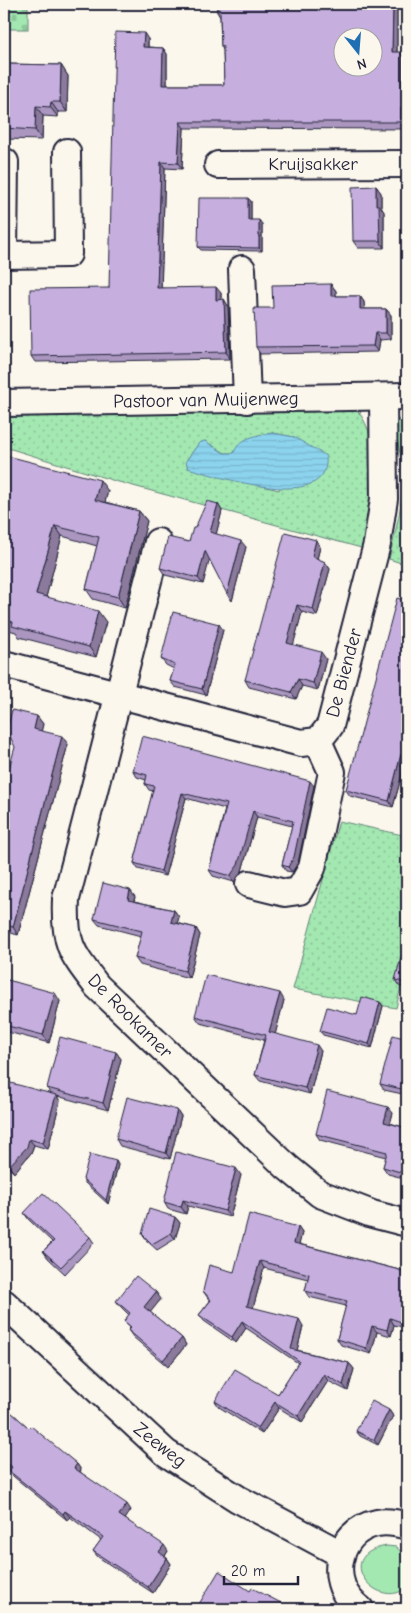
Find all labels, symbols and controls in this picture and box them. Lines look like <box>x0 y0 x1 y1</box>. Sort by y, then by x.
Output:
north arrow <box>334 28 384 78</box>
text: N <box>355 54 369 73</box>
street label: Kruijsakker <box>268 153 358 175</box>
street label: Pastoor van Muijenweg <box>113 387 299 413</box>
street label: De Biender <box>322 626 367 720</box>
street label: De Rookamer <box>83 969 177 1063</box>
street label: Zeeweg <box>129 1418 191 1472</box>
scale bar <box>224 1553 297 1585</box>
text: 20 m <box>231 1562 265 1580</box>

